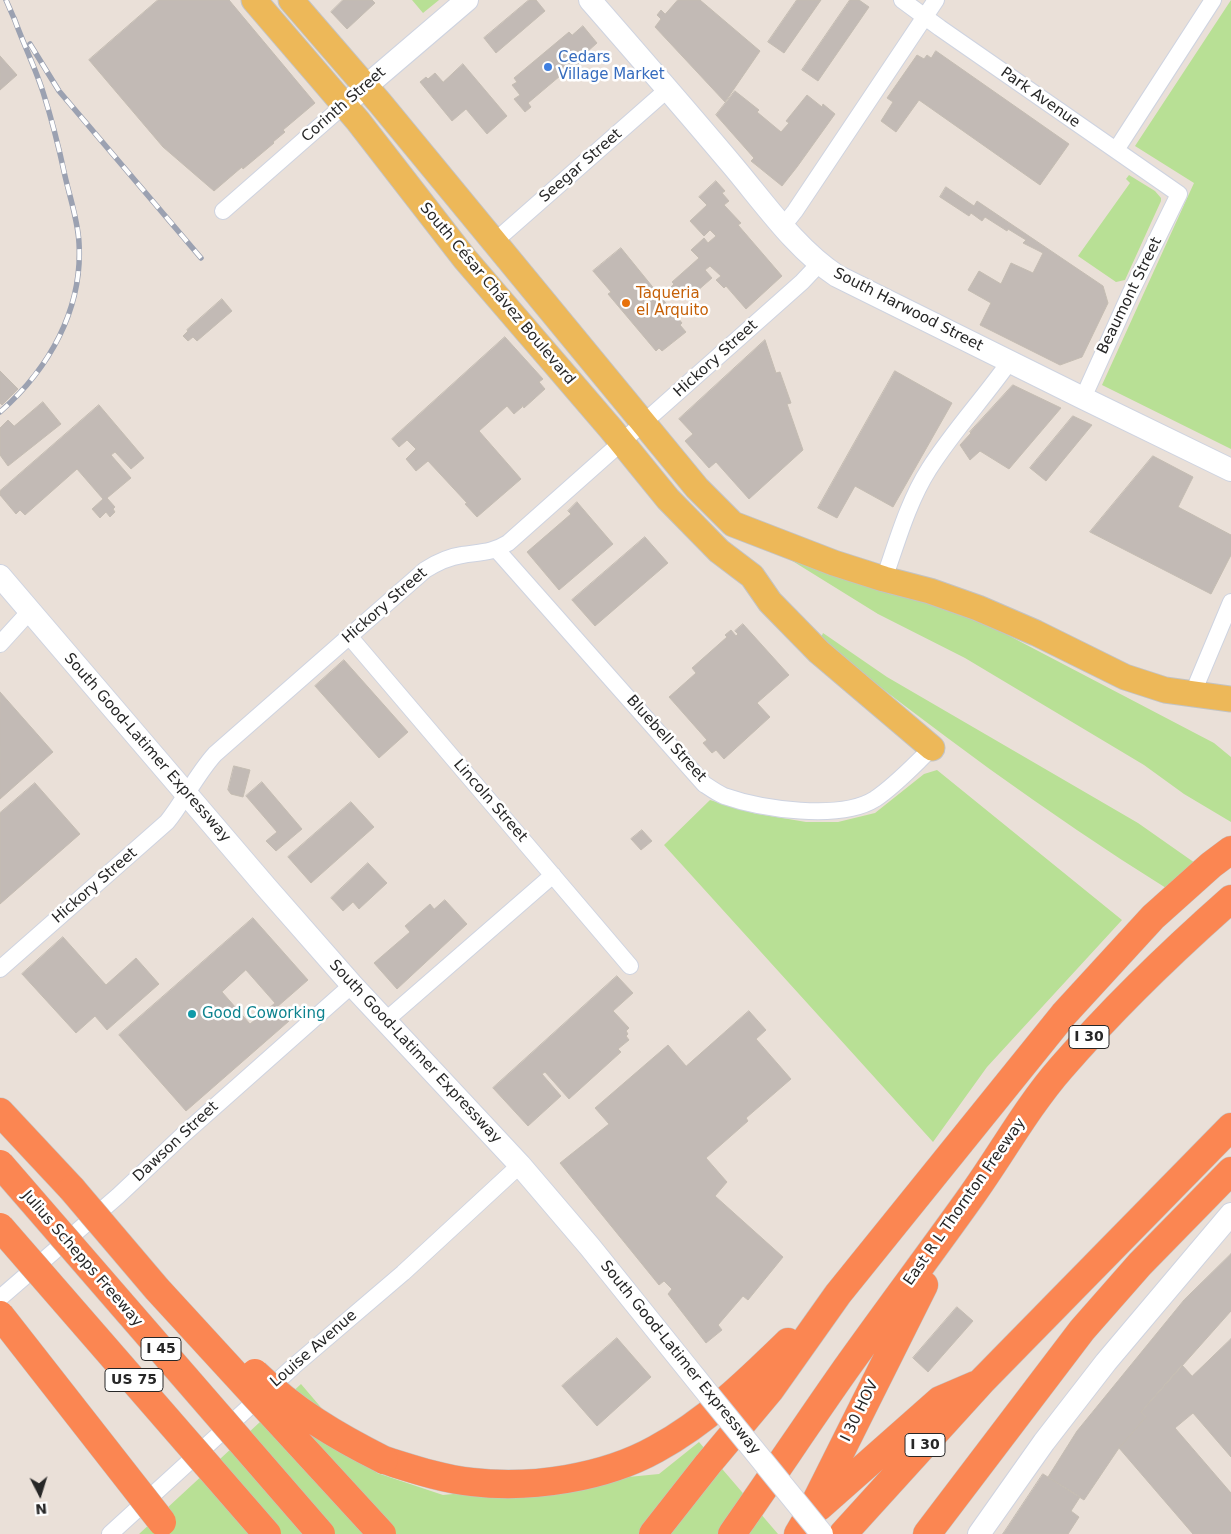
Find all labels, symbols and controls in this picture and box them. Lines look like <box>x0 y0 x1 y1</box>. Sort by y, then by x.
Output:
place label: Cedars Village Market <box>558 49 665 84</box>
marker: Cedars Village Market <box>542 61 554 73</box>
street label: Corinth Street <box>298 64 390 146</box>
street label: Park Avenue <box>997 64 1083 132</box>
street label: Seegar Street <box>536 125 626 207</box>
street label: South César Chávez Boulevard <box>416 199 578 389</box>
street label: Beaumont Street <box>1094 235 1166 357</box>
street label: South Harwood Street <box>830 264 986 356</box>
place label: Taqueria el Arquito <box>636 285 709 320</box>
marker: Taqueria el Arquito <box>620 297 632 309</box>
street label: Hickory Street <box>670 317 762 401</box>
street label: Hickory Street <box>339 564 431 648</box>
street label: South Good-Latimer Expressway <box>60 650 234 846</box>
street label: Bluebell Street <box>622 692 710 786</box>
street label: Lincoln Street <box>449 756 531 846</box>
street label: Hickory Street <box>49 844 141 928</box>
street label: South Good-Latimer Expressway <box>325 956 505 1148</box>
place label: Good Coworking <box>202 1005 325 1023</box>
marker: Good Coworking <box>186 1008 198 1020</box>
road number: I 30 <box>1069 1026 1109 1048</box>
street label: Dawson Street <box>130 1098 222 1186</box>
street label: East R L Thornton Freeway <box>900 1115 1030 1289</box>
street label: Julius Schepps Freeway <box>18 1187 146 1331</box>
street label: South Good-Latimer Expressway <box>596 1257 764 1459</box>
street label: Louise Avenue <box>267 1307 361 1391</box>
road number: I 45 <box>141 1338 181 1360</box>
road number: US 75 <box>105 1368 163 1392</box>
street label: I 30 HOV <box>837 1377 883 1445</box>
road number: I 30 <box>905 1434 945 1456</box>
north arrow <box>15 1469 65 1519</box>
text: N <box>35 1500 48 1517</box>

